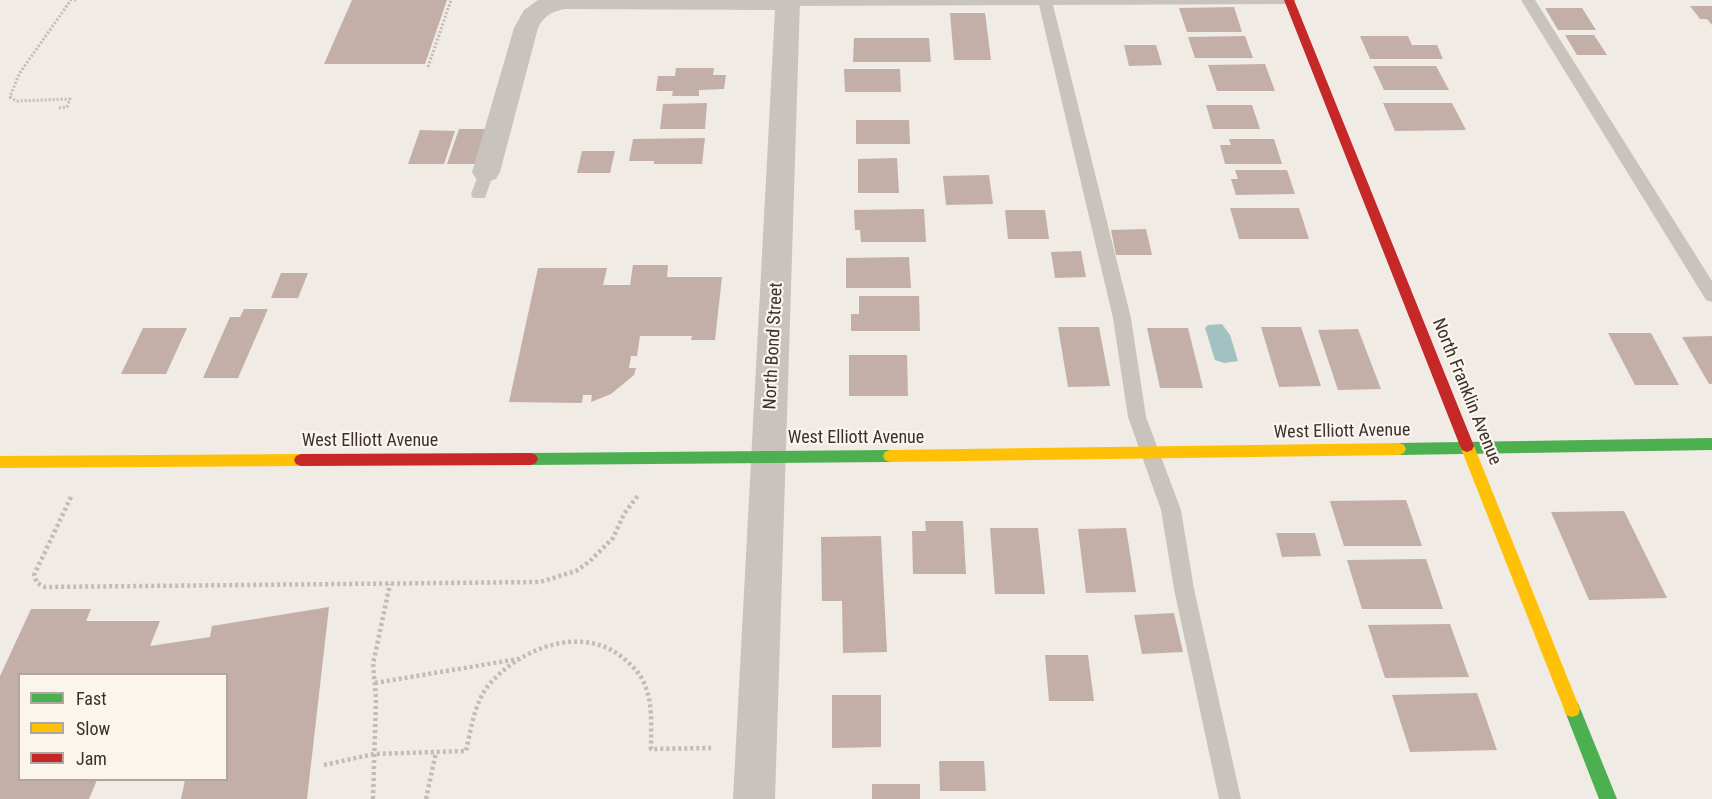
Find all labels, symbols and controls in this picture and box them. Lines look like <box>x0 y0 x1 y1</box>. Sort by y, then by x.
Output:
street label: North Bond Street <box>760 282 788 410</box>
street label: North Franklin Avenue <box>1427 316 1505 468</box>
street label: West Elliott Avenue <box>1274 420 1410 444</box>
street label: West Elliott Avenue <box>788 427 924 449</box>
street label: West Elliott Avenue <box>302 430 438 452</box>
legend <box>18 673 228 781</box>
text: Fast <box>76 688 107 709</box>
text: Slow <box>76 718 110 739</box>
text: Jam <box>76 748 107 769</box>

